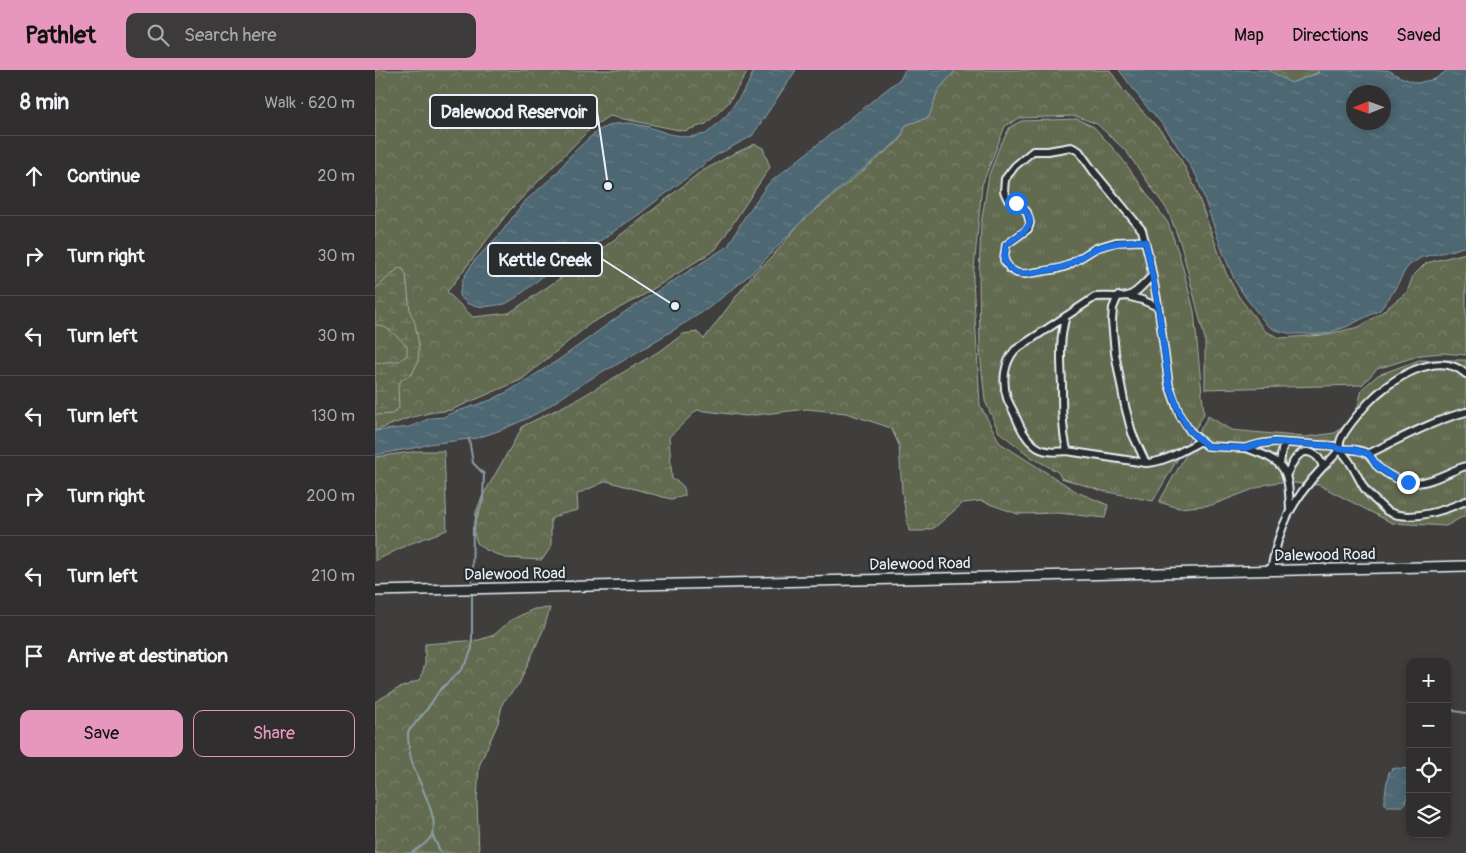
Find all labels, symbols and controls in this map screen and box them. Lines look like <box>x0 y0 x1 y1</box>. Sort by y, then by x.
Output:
search box <box>126 13 476 58</box>
text: Pathlet <box>25 21 96 50</box>
icon: search <box>144 21 172 49</box>
text: Search here <box>184 23 277 47</box>
text: Map <box>1234 24 1264 47</box>
text: Directions <box>1292 24 1368 47</box>
text: Saved <box>1396 24 1441 47</box>
north arrow <box>1346 85 1391 130</box>
text: 8 min <box>20 89 69 116</box>
text: Walk · 620 m <box>264 93 355 113</box>
callout: Dalewood Reservoir <box>430 95 597 128</box>
text: Dalewood Reservoir <box>440 101 588 124</box>
icon: ahead <box>20 162 48 190</box>
text: Continue <box>67 164 140 188</box>
text: 20 m <box>317 166 355 186</box>
route start <box>1005 192 1028 215</box>
icon: right <box>20 242 48 270</box>
callout: Kettle Creek <box>488 243 602 276</box>
text: Turn right <box>67 244 145 268</box>
text: 30 m <box>317 246 355 266</box>
text: Kettle Creek <box>498 249 592 272</box>
icon: left <box>20 322 48 350</box>
text: Turn left <box>67 324 137 348</box>
text: 30 m <box>317 326 355 346</box>
icon: left <box>20 402 48 430</box>
text: Turn left <box>67 404 137 428</box>
text: 130 m <box>311 406 355 426</box>
route end <box>1397 471 1420 494</box>
icon: right <box>20 482 48 510</box>
text: Turn right <box>67 484 145 508</box>
text: 200 m <box>307 486 355 506</box>
street label: Dalewood Road <box>1274 544 1376 566</box>
street label: Dalewood Road <box>869 553 971 575</box>
icon: left <box>20 562 48 590</box>
street label: Dalewood Road <box>464 563 566 585</box>
text: Turn left <box>67 564 137 588</box>
text: 210 m <box>311 566 355 586</box>
icon: arrive <box>20 642 48 670</box>
text: Arrive at destination <box>67 644 228 668</box>
map controls <box>1406 658 1451 838</box>
button: + <box>1406 658 1451 703</box>
button: − <box>1406 703 1451 748</box>
button: Save <box>20 710 183 757</box>
button: Share <box>193 710 355 757</box>
button: locate <box>1406 748 1451 793</box>
button: layers <box>1406 793 1451 838</box>

